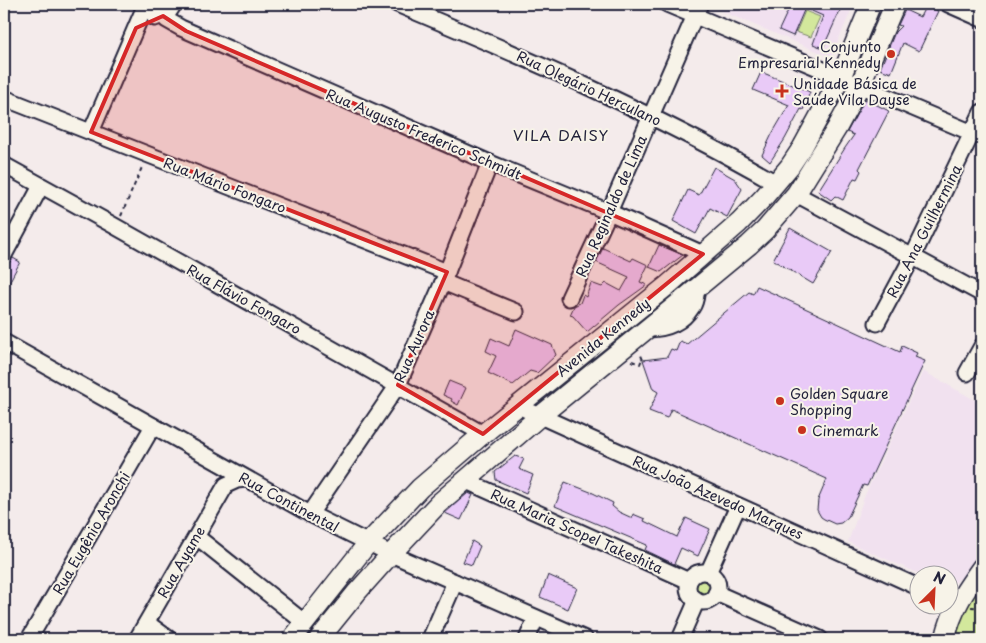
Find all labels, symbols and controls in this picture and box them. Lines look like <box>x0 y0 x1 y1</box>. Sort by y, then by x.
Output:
place label: Conjunto Empresarial Kennedy <box>738 36 881 73</box>
street label: Rua Olegário Herculano <box>513 45 665 131</box>
marker: Conjunto Empresarial Kennedy <box>885 48 897 60</box>
place label: Unidade Básica de Saúde Vila Dayse <box>793 73 917 110</box>
street label: Rua Augusto Frederico Schmidt <box>323 83 525 185</box>
marker: Unidade Básica de Saúde Vila Dayse <box>775 84 789 98</box>
district label: VILA DAISY <box>513 123 609 146</box>
street label: Rua Reginaldo de Lima <box>570 131 652 280</box>
street label: Rua Mário Fongaro <box>161 152 290 218</box>
street label: Rua Ana Guilhermina <box>881 161 967 301</box>
street label: Rua Flávio Fongaro <box>183 259 305 339</box>
street label: Avenida Kennedy <box>552 293 654 381</box>
street label: Rua Aurora <box>389 305 440 386</box>
place label: Golden Square Shopping <box>790 383 888 420</box>
marker: Golden Square Shopping <box>774 395 786 407</box>
place label: Cinemark <box>812 420 879 441</box>
marker: Cinemark <box>796 424 808 436</box>
street label: Rua João Azevedo Marques <box>629 450 807 544</box>
street label: Rua Continental <box>235 467 343 537</box>
street label: Rua Eugênio Aronchi <box>47 468 135 598</box>
street label: Rua Maria Scopel Takeshita <box>487 483 667 579</box>
street label: Rua Ayame <box>152 522 210 602</box>
north arrow <box>908 566 958 616</box>
text: N <box>930 566 949 590</box>

